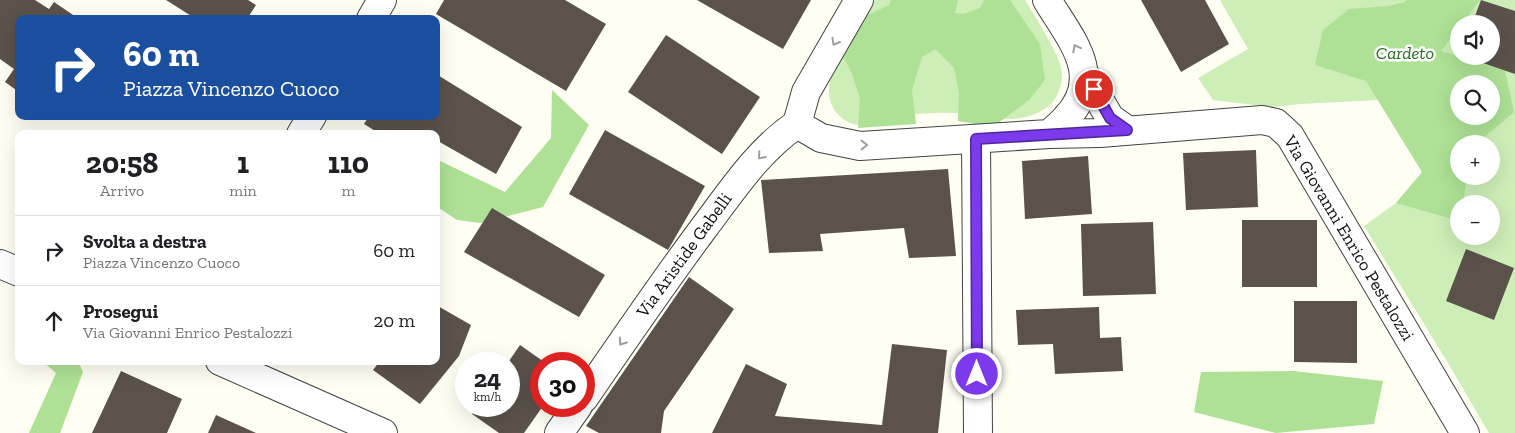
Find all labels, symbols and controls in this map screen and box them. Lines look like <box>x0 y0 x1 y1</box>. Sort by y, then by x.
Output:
map controls <box>1450 15 1500 245</box>
button: sound <box>1450 15 1500 65</box>
text: 60 m <box>123 33 199 75</box>
icon: right <box>40 35 105 100</box>
one-way arrow <box>831 37 841 46</box>
park label: Cardeto <box>1376 42 1434 64</box>
one-way arrow <box>1072 45 1082 54</box>
pin <box>1073 68 1115 110</box>
text: Piazza Vincenzo Cuoco <box>123 75 339 102</box>
icon: arrive <box>1080 75 1108 103</box>
button: search <box>1450 75 1500 125</box>
street label: Via Giovanni Enrico Pestalozzi <box>1278 130 1419 345</box>
button: + <box>1450 135 1500 185</box>
one-way arrow <box>861 140 869 150</box>
text: 20:58 <box>86 145 159 181</box>
text: 1 <box>237 145 249 181</box>
text: 110 <box>328 145 369 181</box>
one-way arrow <box>758 151 767 160</box>
text: Arrivo <box>100 181 144 200</box>
text: min <box>229 181 257 200</box>
text: m <box>341 181 355 200</box>
street label: Via Aristide Gabelli <box>631 188 737 322</box>
button: − <box>1450 195 1500 245</box>
text: Svolta a destra <box>83 230 207 253</box>
icon: right <box>40 237 68 265</box>
text: 60 m <box>373 239 415 262</box>
text: Piazza Vincenzo Cuoco <box>83 253 240 272</box>
text: Prosegui <box>83 300 158 323</box>
icon: ahead <box>40 307 68 335</box>
text: 20 m <box>374 309 415 332</box>
text: Via Giovanni Enrico Pestalozzi <box>83 323 293 342</box>
one-way arrow <box>619 336 628 346</box>
position arrow <box>950 347 1002 399</box>
speed limit sign: 30 <box>530 352 595 417</box>
text: 24 <box>474 363 501 393</box>
text: km/h <box>474 390 501 404</box>

